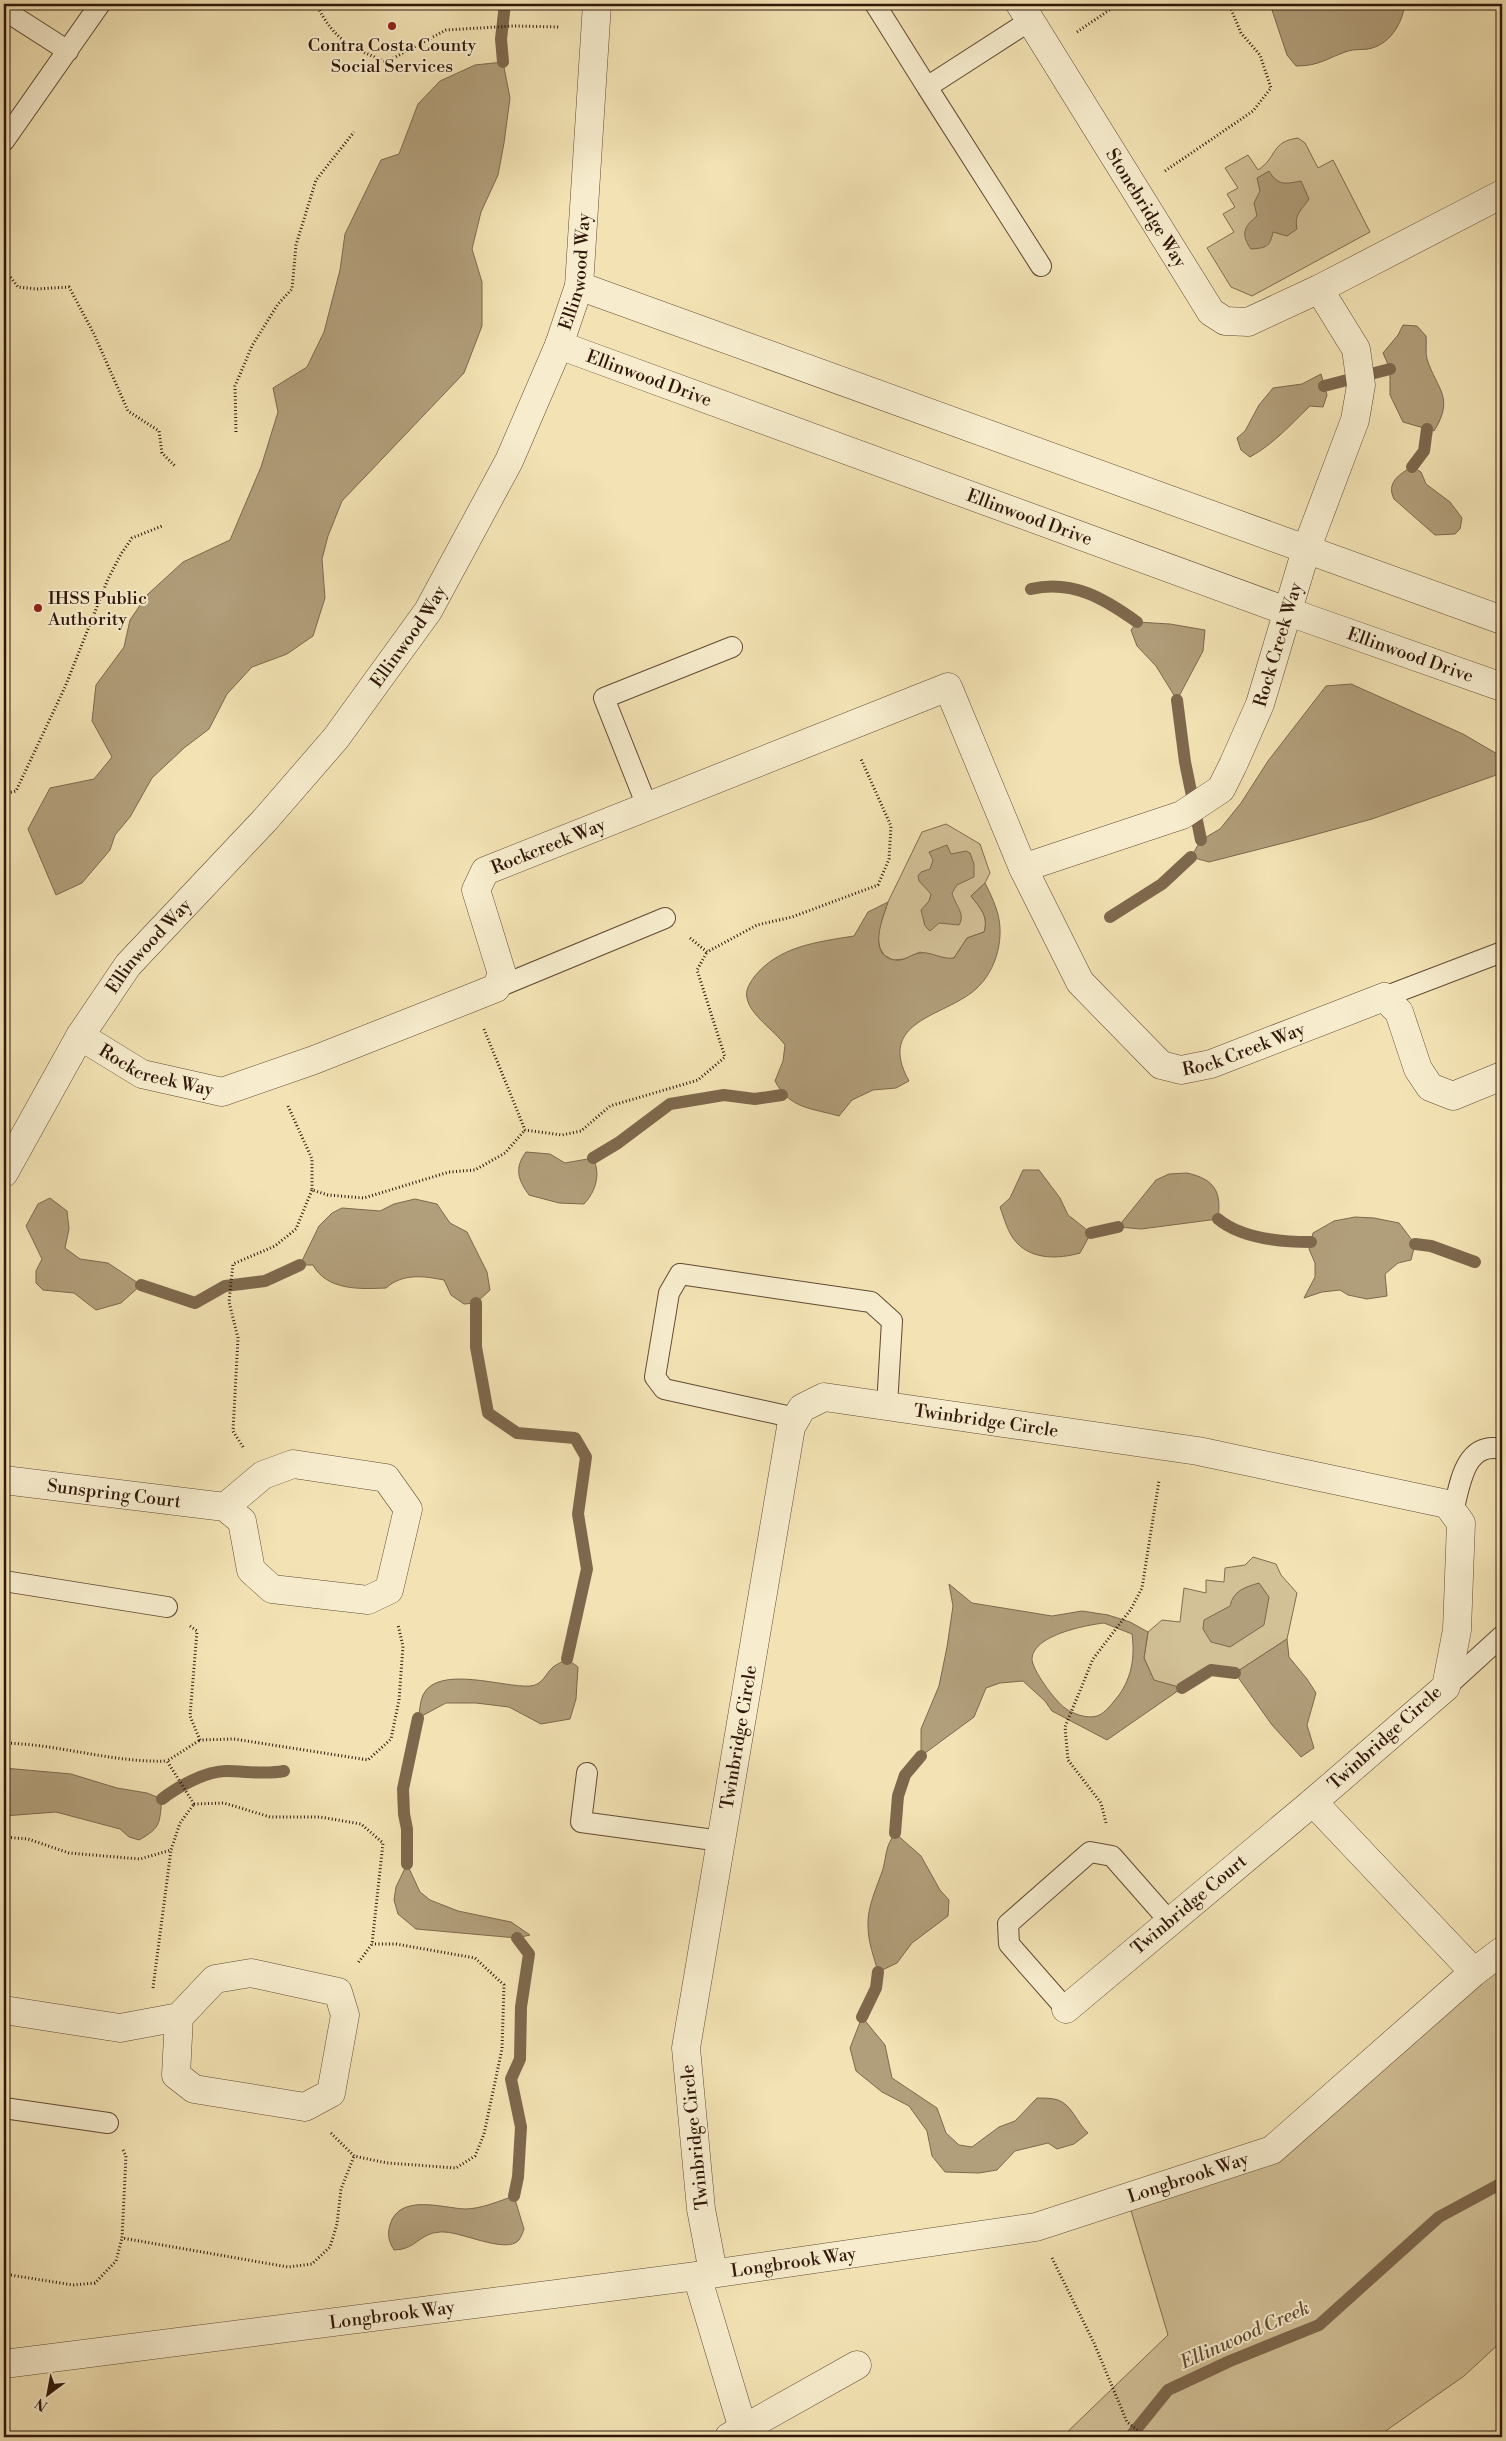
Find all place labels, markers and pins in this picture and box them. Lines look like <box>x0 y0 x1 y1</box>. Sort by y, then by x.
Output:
marker: Contra Costa County Social Services <box>386 20 398 32</box>
place label: Contra Costa County Social Services <box>308 34 477 78</box>
place label: IHSS Public Authority <box>47 587 147 631</box>
marker: IHSS Public Authority <box>32 602 44 614</box>

